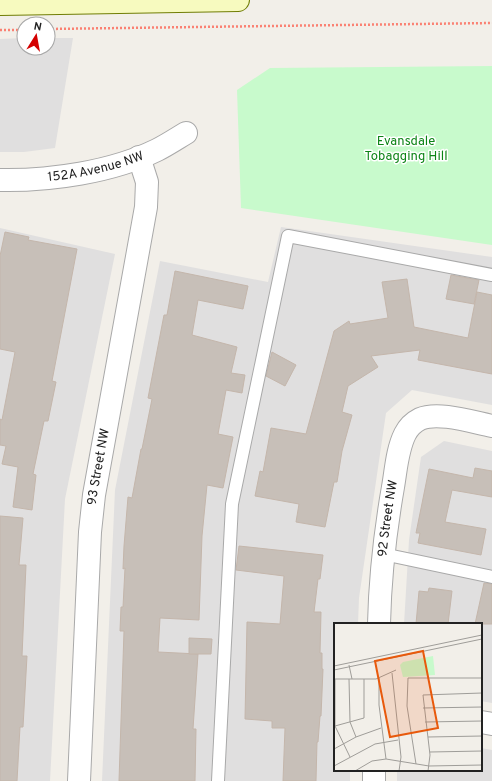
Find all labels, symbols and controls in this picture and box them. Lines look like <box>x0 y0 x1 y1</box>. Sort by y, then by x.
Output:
north arrow <box>16 16 56 56</box>
text: N <box>33 20 43 35</box>
park label: Evansdale Tobagging Hill <box>364 134 448 165</box>
street label: 152A Avenue NW <box>47 149 146 186</box>
street label: 93 Street NW <box>85 427 114 506</box>
street label: 92 Street NW <box>375 479 402 558</box>
inset map <box>334 623 482 771</box>

